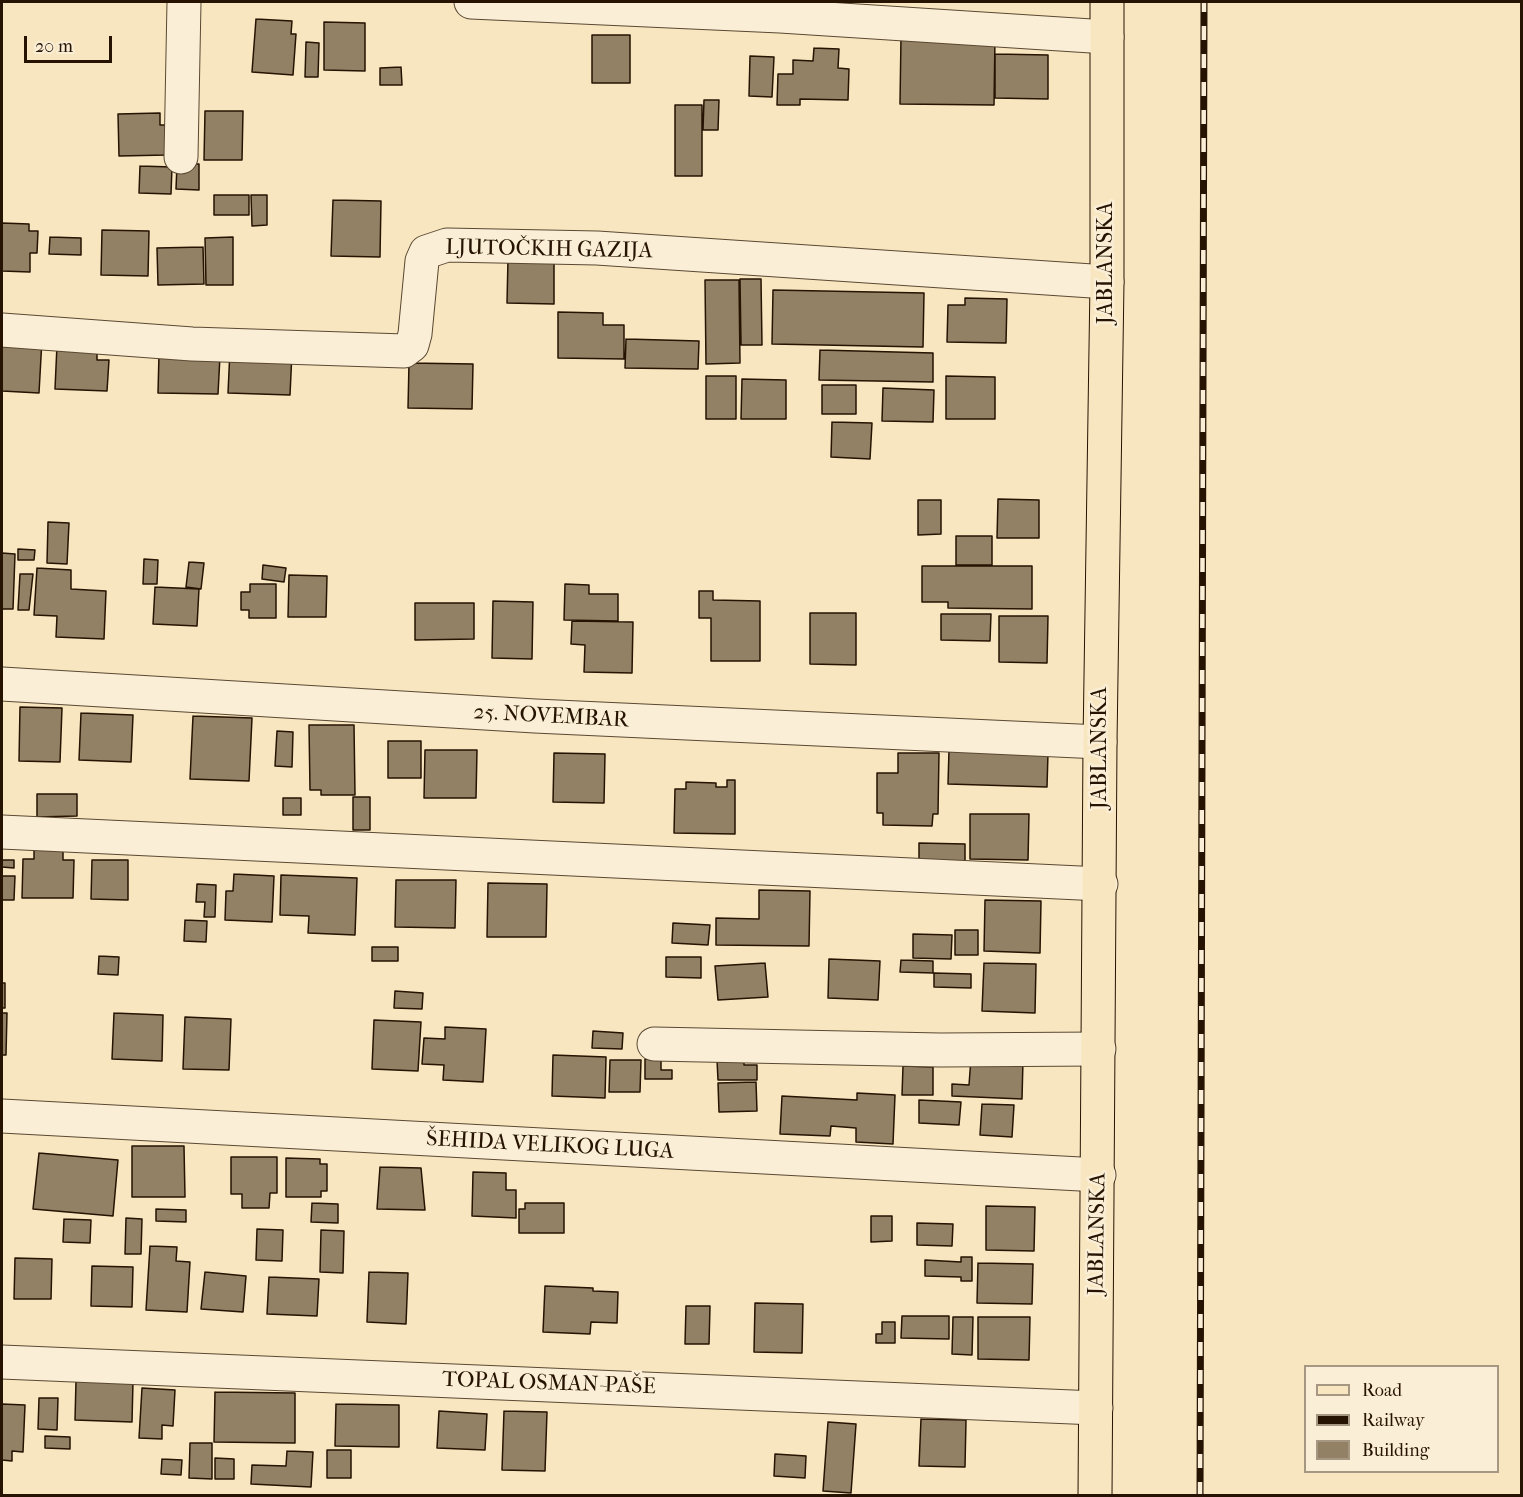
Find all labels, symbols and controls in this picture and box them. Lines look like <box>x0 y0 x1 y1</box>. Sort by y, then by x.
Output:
scale bar <box>27 24 116 62</box>
text: 20 m <box>35 36 73 57</box>
street label: JABLANSKA <box>1094 202 1120 324</box>
street label: LJUTOČKIH GAZIJA <box>445 235 653 265</box>
street label: JABLANSKA <box>1088 687 1114 809</box>
street label: 25. NOVEMBAR <box>473 700 629 734</box>
street label: ŠEHIDA VELIKOG LUGA <box>425 1126 675 1166</box>
street label: JABLANSKA <box>1084 1172 1112 1296</box>
legend <box>1304 1365 1499 1473</box>
street label: TOPAL OSMAN-PAŠE <box>442 1367 656 1401</box>
text: Road <box>1362 1380 1402 1401</box>
text: Railway <box>1362 1410 1425 1431</box>
text: Building <box>1362 1440 1429 1461</box>

